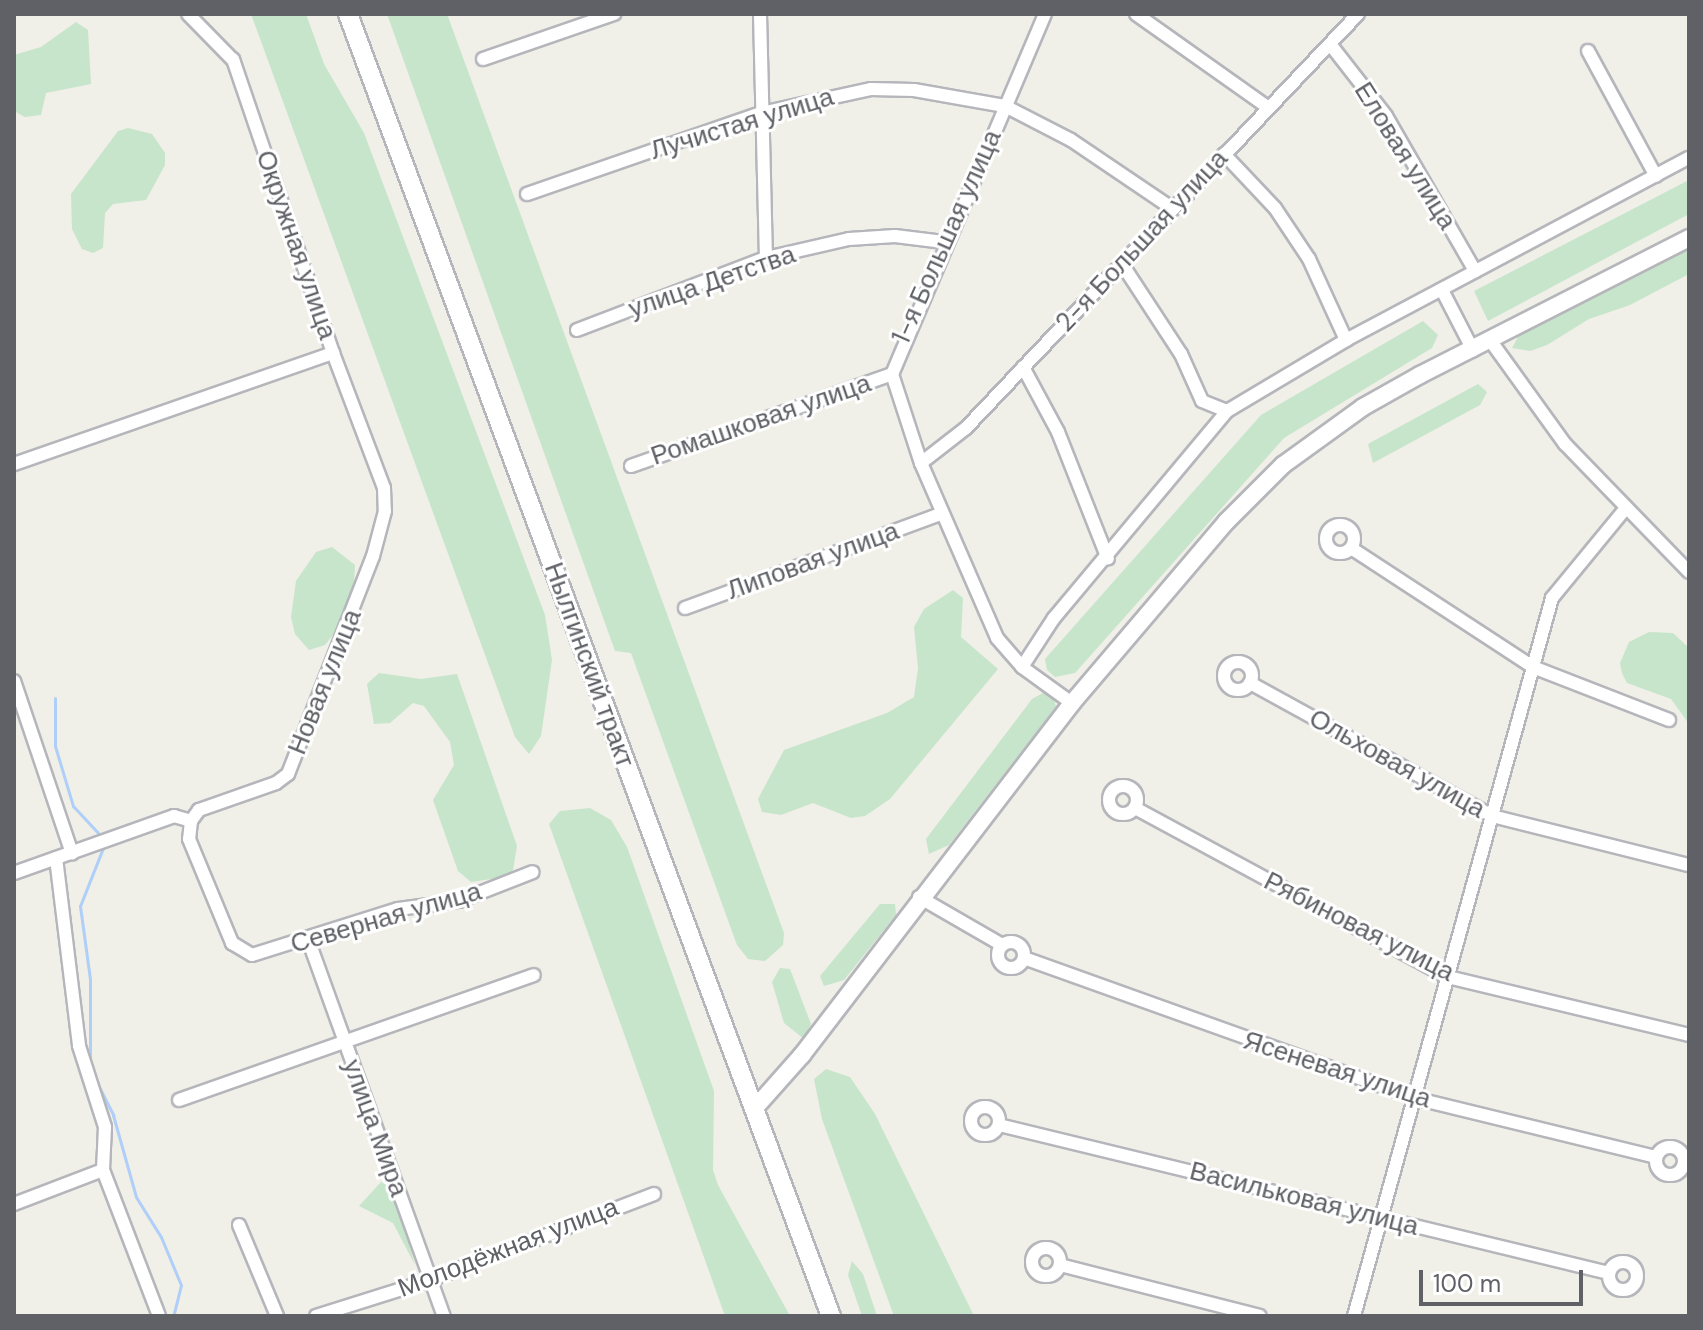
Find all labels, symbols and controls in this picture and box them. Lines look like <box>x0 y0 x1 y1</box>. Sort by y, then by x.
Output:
street label: Еловая улица <box>1347 77 1463 235</box>
street label: Лучистая улица <box>647 81 837 167</box>
street label: 1-я Большая улица <box>886 125 1008 349</box>
street label: 2-я Большая улица <box>1050 144 1234 338</box>
street label: Окружная улица <box>249 146 343 344</box>
street label: улица Детства <box>625 239 799 325</box>
street label: Ромашковая улица <box>647 368 875 472</box>
street label: Липовая улица <box>723 515 903 607</box>
street label: Нылгинский тракт <box>537 558 641 772</box>
street label: Новая улица <box>282 605 368 759</box>
street label: Ольховая улица <box>1304 703 1490 825</box>
street label: Рябиновая улица <box>1259 866 1459 988</box>
street label: Северная улица <box>287 876 485 960</box>
street label: Ясеневая улица <box>1239 1025 1435 1115</box>
street label: улица Мира <box>336 1055 414 1201</box>
street label: Васильковая улица <box>1186 1155 1422 1243</box>
street label: Молодёжная улица <box>393 1192 623 1304</box>
scale bar <box>1423 1254 1587 1304</box>
text: 100 m <box>1433 1268 1501 1299</box>

